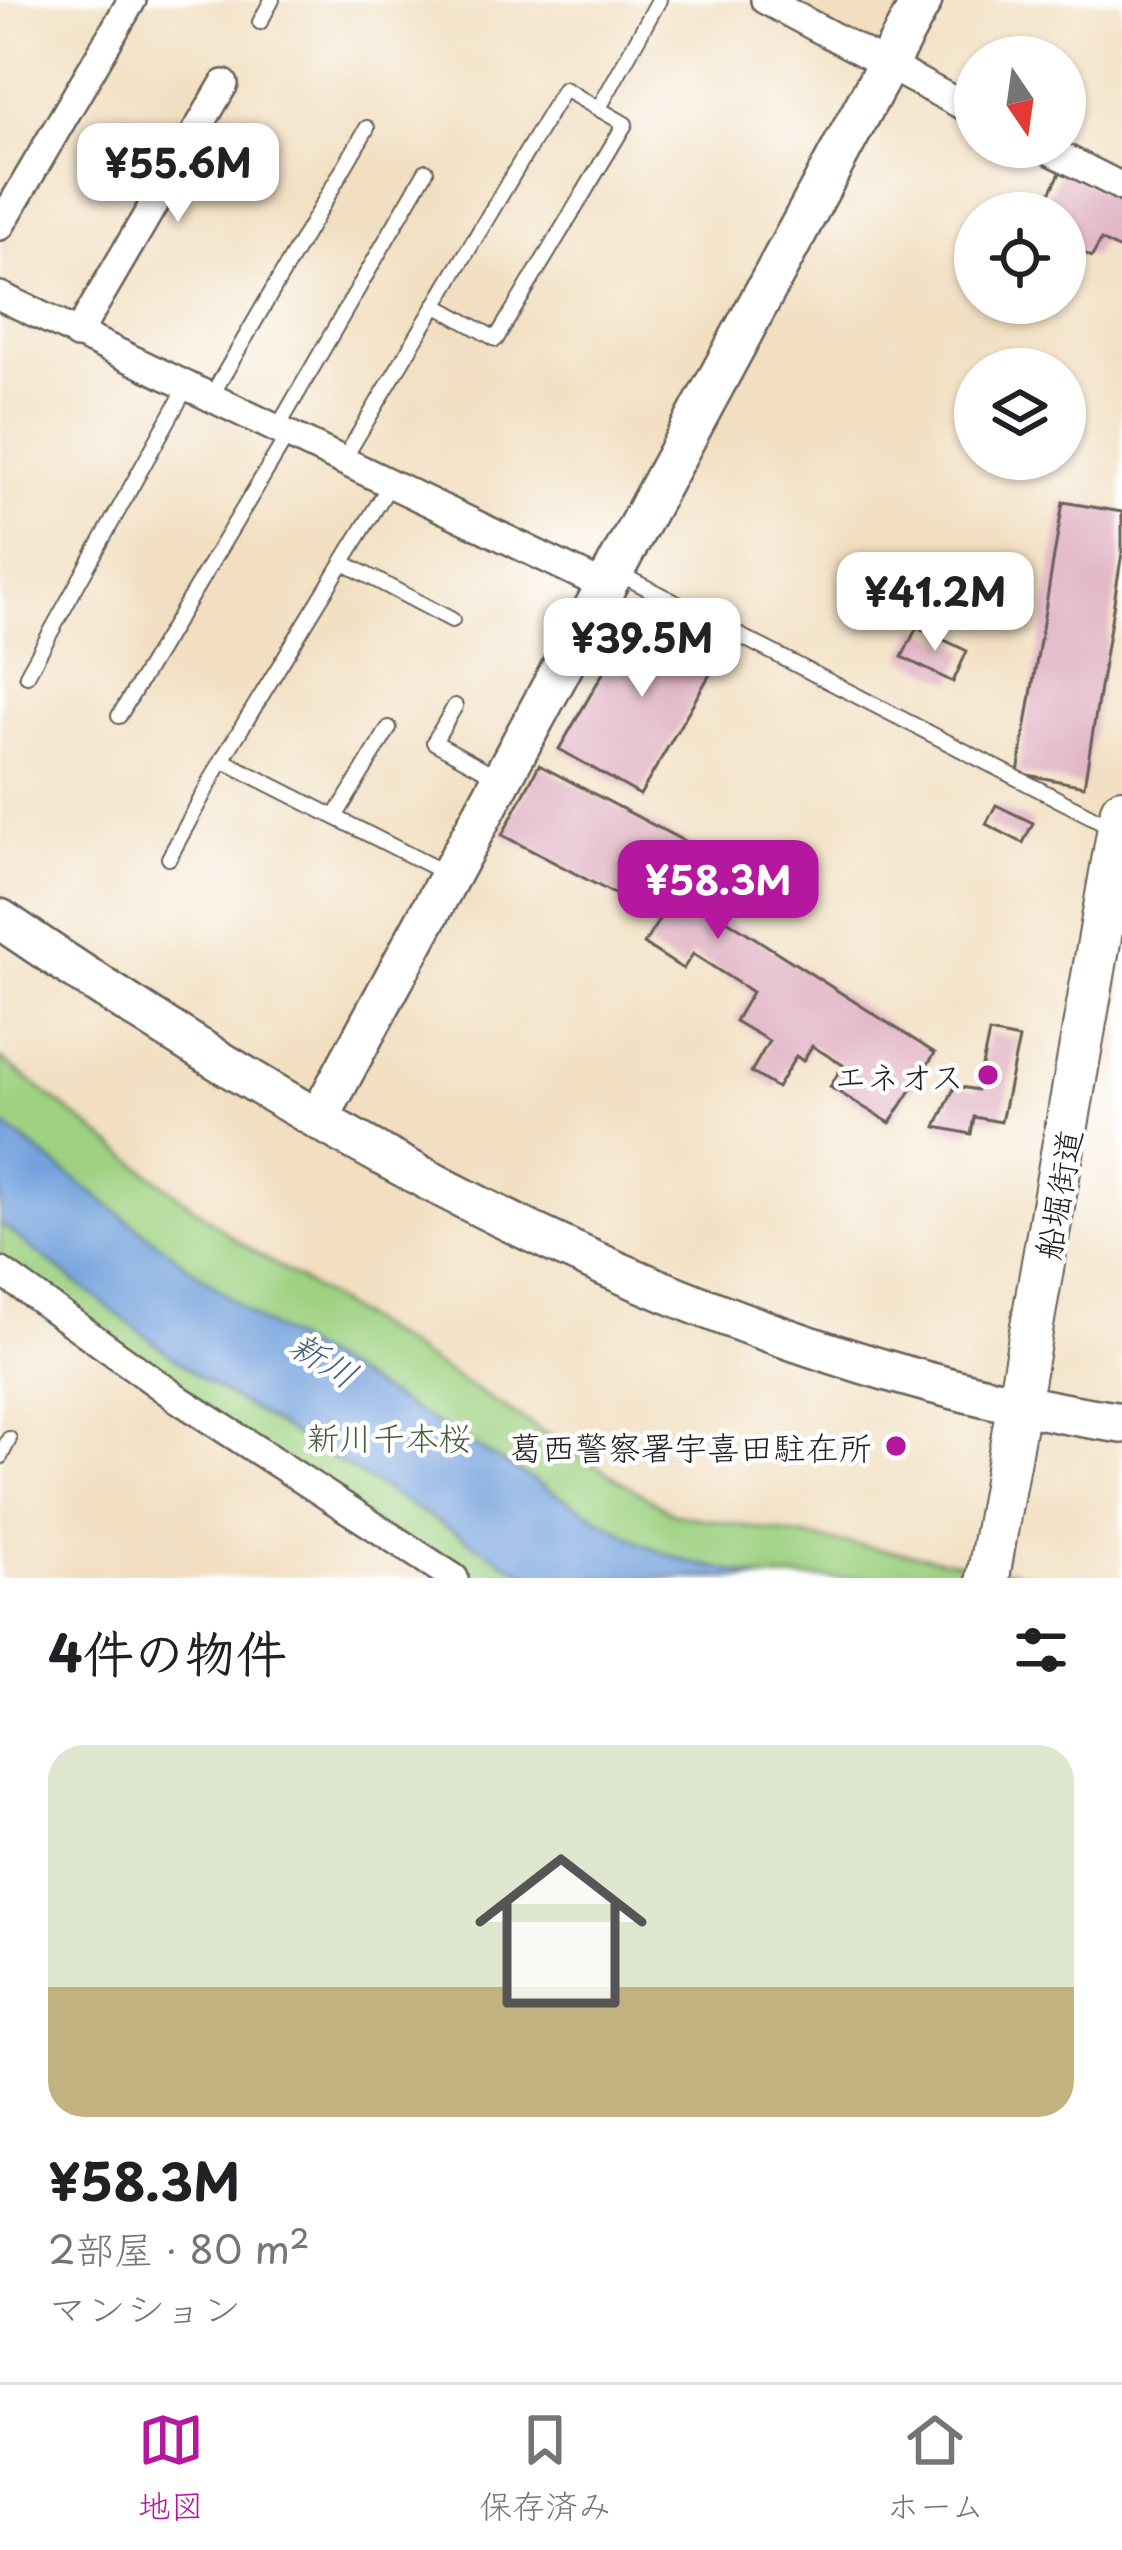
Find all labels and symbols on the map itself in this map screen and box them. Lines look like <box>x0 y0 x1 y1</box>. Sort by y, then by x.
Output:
north arrow <box>954 36 1086 168</box>
pin: ¥55.6M <box>80 123 276 225</box>
pin: ¥41.2M <box>837 552 1033 654</box>
pin: ¥39.5M <box>544 598 740 700</box>
pin: ¥58.3M <box>620 840 816 942</box>
place label: エネオス <box>834 1050 964 1100</box>
marker: エネオス <box>975 1062 1001 1088</box>
street label: 船堀街道 <box>1021 1125 1093 1263</box>
water label: 新川 <box>280 1316 370 1400</box>
park label: 新川千本桜 <box>307 1411 472 1461</box>
place label: 葛西警察署宇喜田駐在所 <box>509 1421 872 1471</box>
marker: 葛西警察署宇喜田駐在所 <box>883 1433 909 1459</box>

